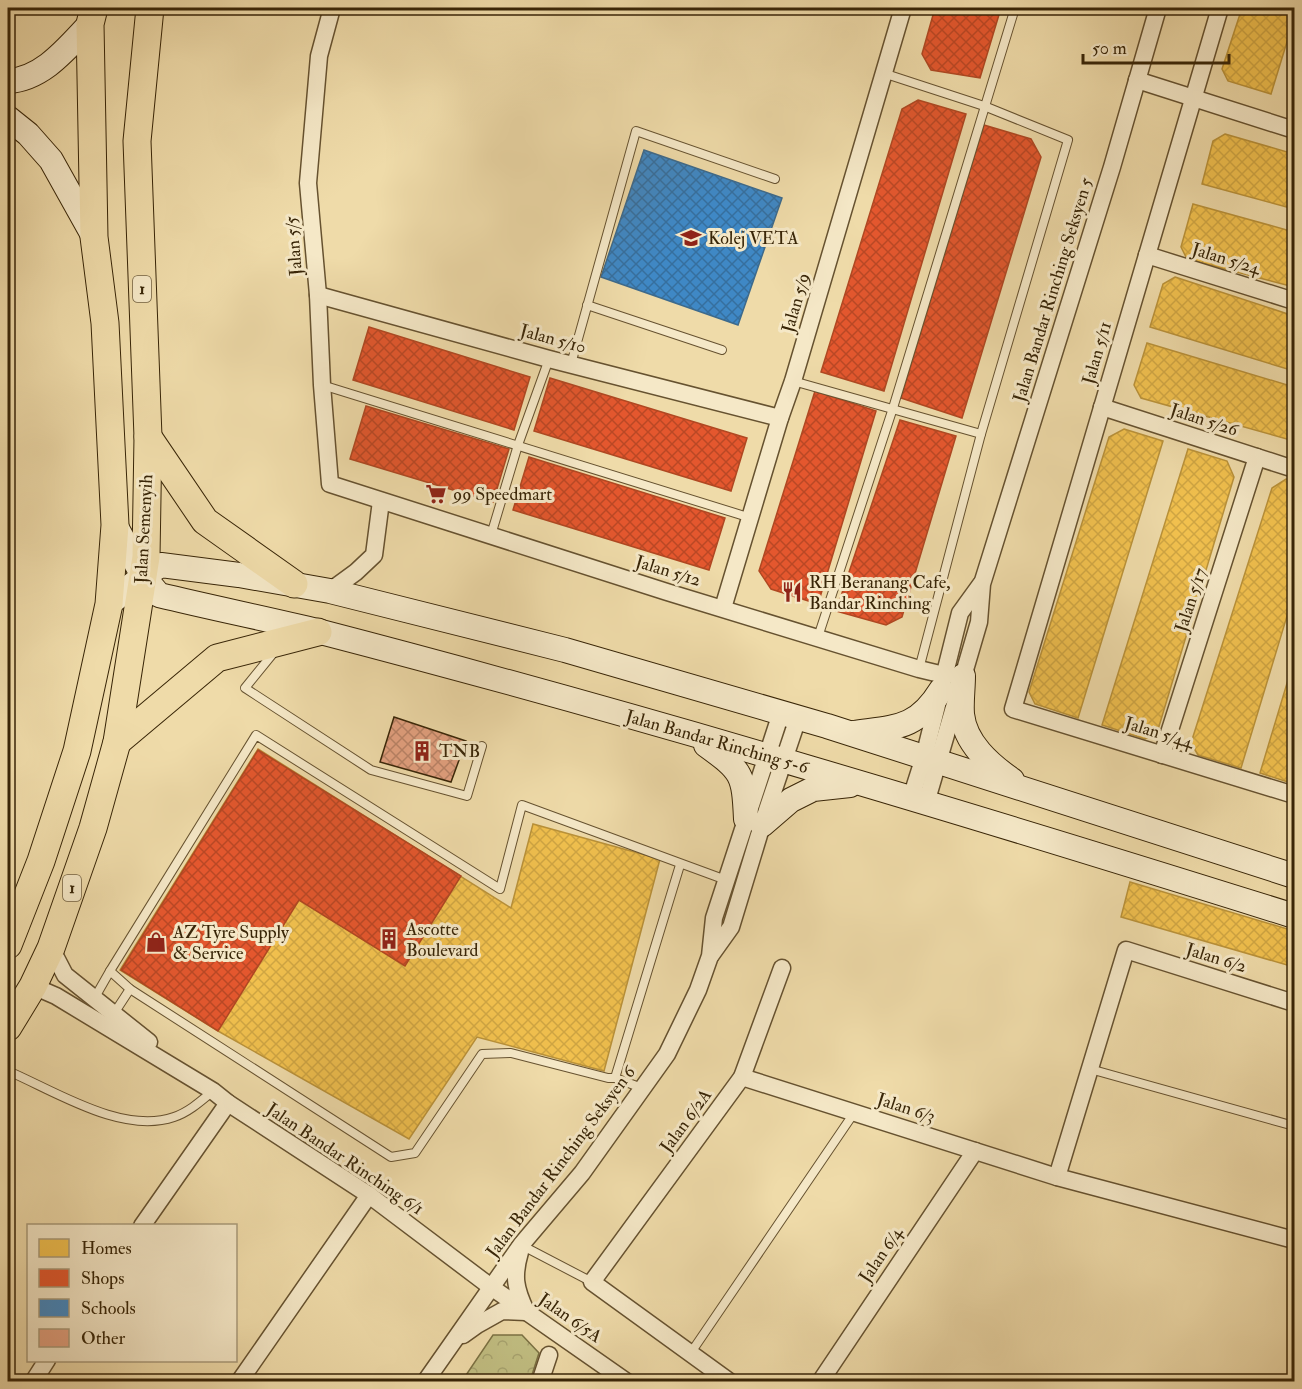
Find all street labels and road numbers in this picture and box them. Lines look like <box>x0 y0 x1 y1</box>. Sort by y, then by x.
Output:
street label: Jalan Bandar Rinching Seksyen 5 <box>1008 175 1098 406</box>
street label: Jalan 5/5 <box>280 215 308 278</box>
street label: Jalan 5/24 <box>1188 237 1264 281</box>
street label: Jalan 5/9 <box>776 271 815 336</box>
road number: 1 <box>133 276 151 302</box>
street label: Jalan 5/10 <box>517 319 588 359</box>
street label: Jalan 5/11 <box>1077 319 1117 388</box>
street label: Jalan 5/26 <box>1166 398 1242 442</box>
street label: Jalan Semenyih <box>130 473 158 585</box>
street label: Jalan 5/12 <box>632 550 704 592</box>
street label: Jalan 5/17 <box>1169 565 1212 636</box>
street label: Jalan Bandar Rinching 5-6 <box>622 705 812 779</box>
street label: Jalan 5/44 <box>1121 711 1197 755</box>
road number: 1 <box>63 875 81 901</box>
street label: Jalan 6/2 <box>1182 938 1249 978</box>
street label: Jalan Bandar Rinching Seksyen 6 <box>481 1061 641 1263</box>
street label: Jalan 6/2A <box>654 1084 717 1158</box>
street label: Jalan 6/3 <box>873 1087 938 1128</box>
street label: Jalan Bandar Rinching 6/1 <box>261 1097 428 1220</box>
street label: Jalan 6/4 <box>853 1222 909 1288</box>
street label: Jalan 6/5A <box>533 1287 607 1349</box>

